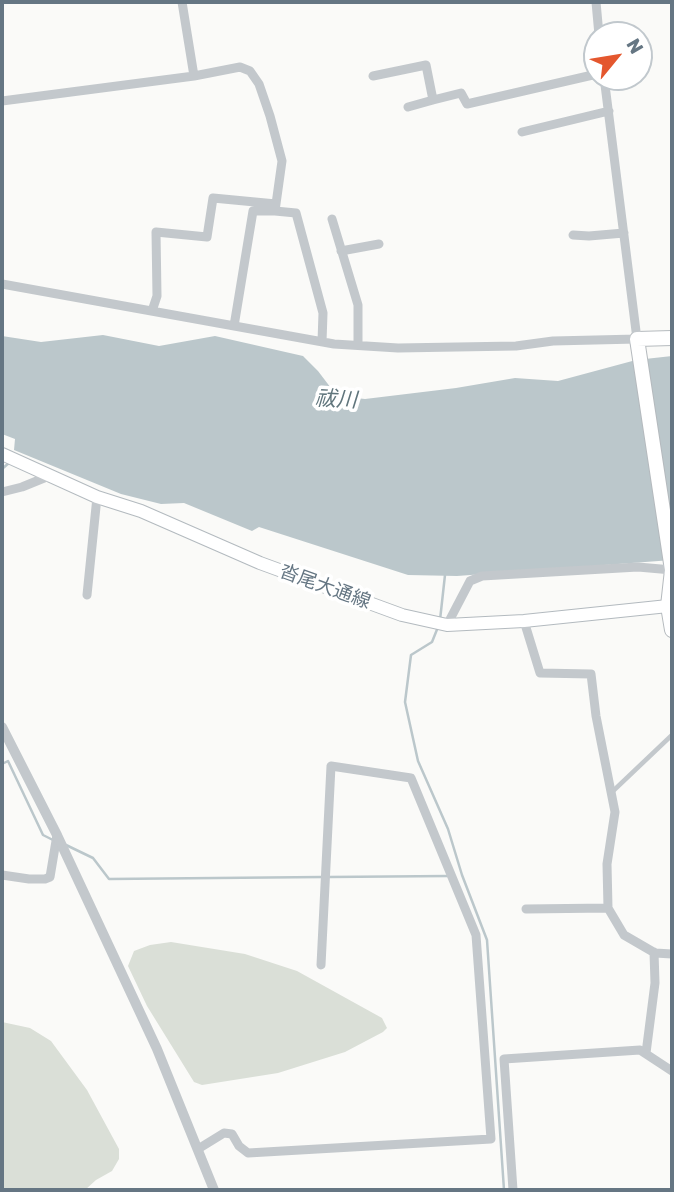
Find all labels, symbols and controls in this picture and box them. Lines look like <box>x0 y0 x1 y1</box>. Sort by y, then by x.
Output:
north arrow <box>583 21 653 91</box>
text: N <box>622 35 648 58</box>
water label: 祓川 <box>314 386 358 414</box>
street label: 沓尾大通線 <box>276 560 374 614</box>

